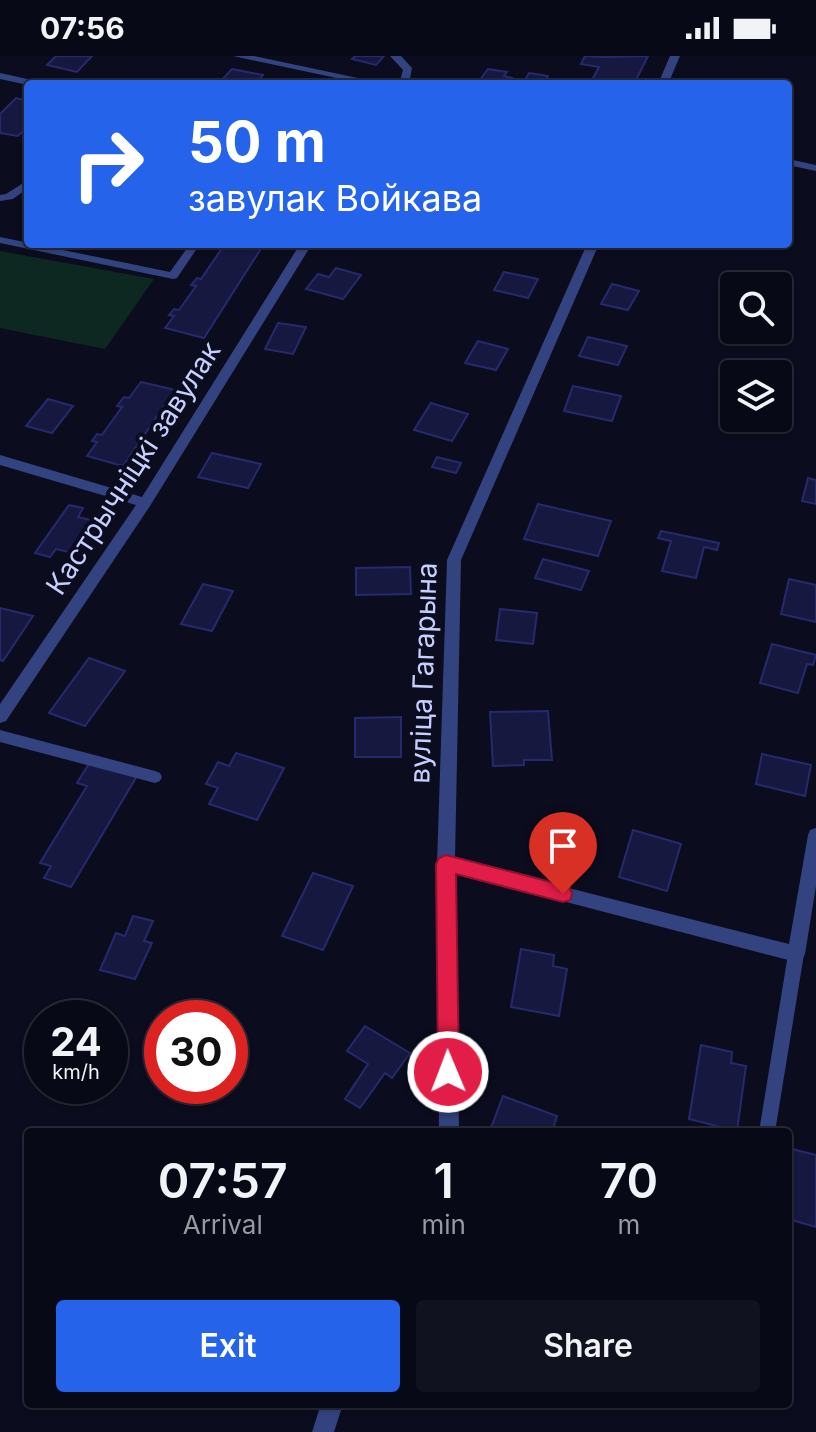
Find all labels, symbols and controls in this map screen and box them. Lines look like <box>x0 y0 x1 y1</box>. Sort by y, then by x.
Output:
text: 07:56 <box>40 10 125 46</box>
text: 50 m <box>188 108 326 176</box>
icon: right <box>56 112 160 216</box>
text: завулак Войкава <box>188 176 482 220</box>
map controls <box>720 272 792 432</box>
button: search <box>720 272 792 344</box>
street label: Кастрычніцкі завулак <box>38 335 228 601</box>
button: layers <box>720 360 792 432</box>
street label: вуліца Гагарына <box>402 562 444 784</box>
pin <box>529 812 597 894</box>
icon: arrive <box>541 824 585 868</box>
speed limit sign: 30 <box>144 1000 248 1104</box>
text: 24 <box>50 1017 102 1066</box>
position arrow <box>406 1030 490 1114</box>
text: km/h <box>52 1060 100 1084</box>
text: 07:57 <box>158 1151 288 1210</box>
text: 1 <box>434 1151 454 1210</box>
text: 70 <box>600 1151 658 1210</box>
text: Arrival <box>183 1209 263 1240</box>
text: min <box>421 1209 466 1240</box>
text: m <box>618 1209 640 1240</box>
button: Exit <box>56 1300 400 1392</box>
button: Share <box>416 1300 760 1392</box>

